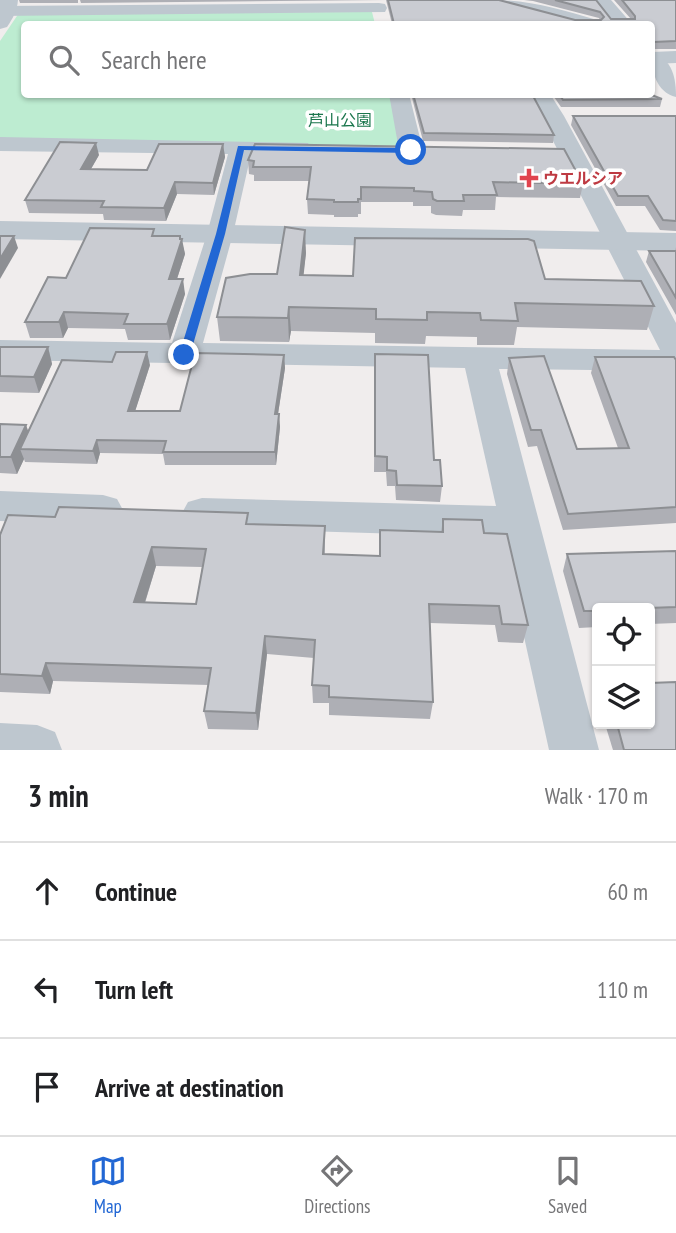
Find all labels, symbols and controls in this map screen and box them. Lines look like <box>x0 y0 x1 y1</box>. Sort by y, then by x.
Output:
search box <box>21 21 655 98</box>
icon: search <box>45 41 83 79</box>
text: Search here <box>101 43 207 76</box>
park label: 芦山公園 <box>308 110 372 130</box>
route start <box>395 134 426 165</box>
place label: ウエルシア <box>543 168 623 188</box>
marker: ウエルシア <box>521 170 537 186</box>
route end <box>168 339 199 370</box>
map controls <box>592 603 655 729</box>
button: locate <box>592 603 655 666</box>
button: layers <box>592 666 655 729</box>
text: 3 min <box>28 776 89 815</box>
text: Walk · 170 m <box>545 781 648 810</box>
icon: ahead <box>28 872 66 910</box>
text: Continue <box>95 875 177 908</box>
text: 60 m <box>607 877 648 906</box>
icon: left <box>28 970 66 1008</box>
text: Turn left <box>95 973 173 1006</box>
text: 110 m <box>597 975 648 1004</box>
icon: arrive <box>28 1068 66 1106</box>
text: Arrive at destination <box>95 1071 284 1104</box>
tab: Map <box>89 1152 127 1218</box>
tab: Directions <box>304 1152 370 1218</box>
tab: Saved <box>548 1152 587 1218</box>

